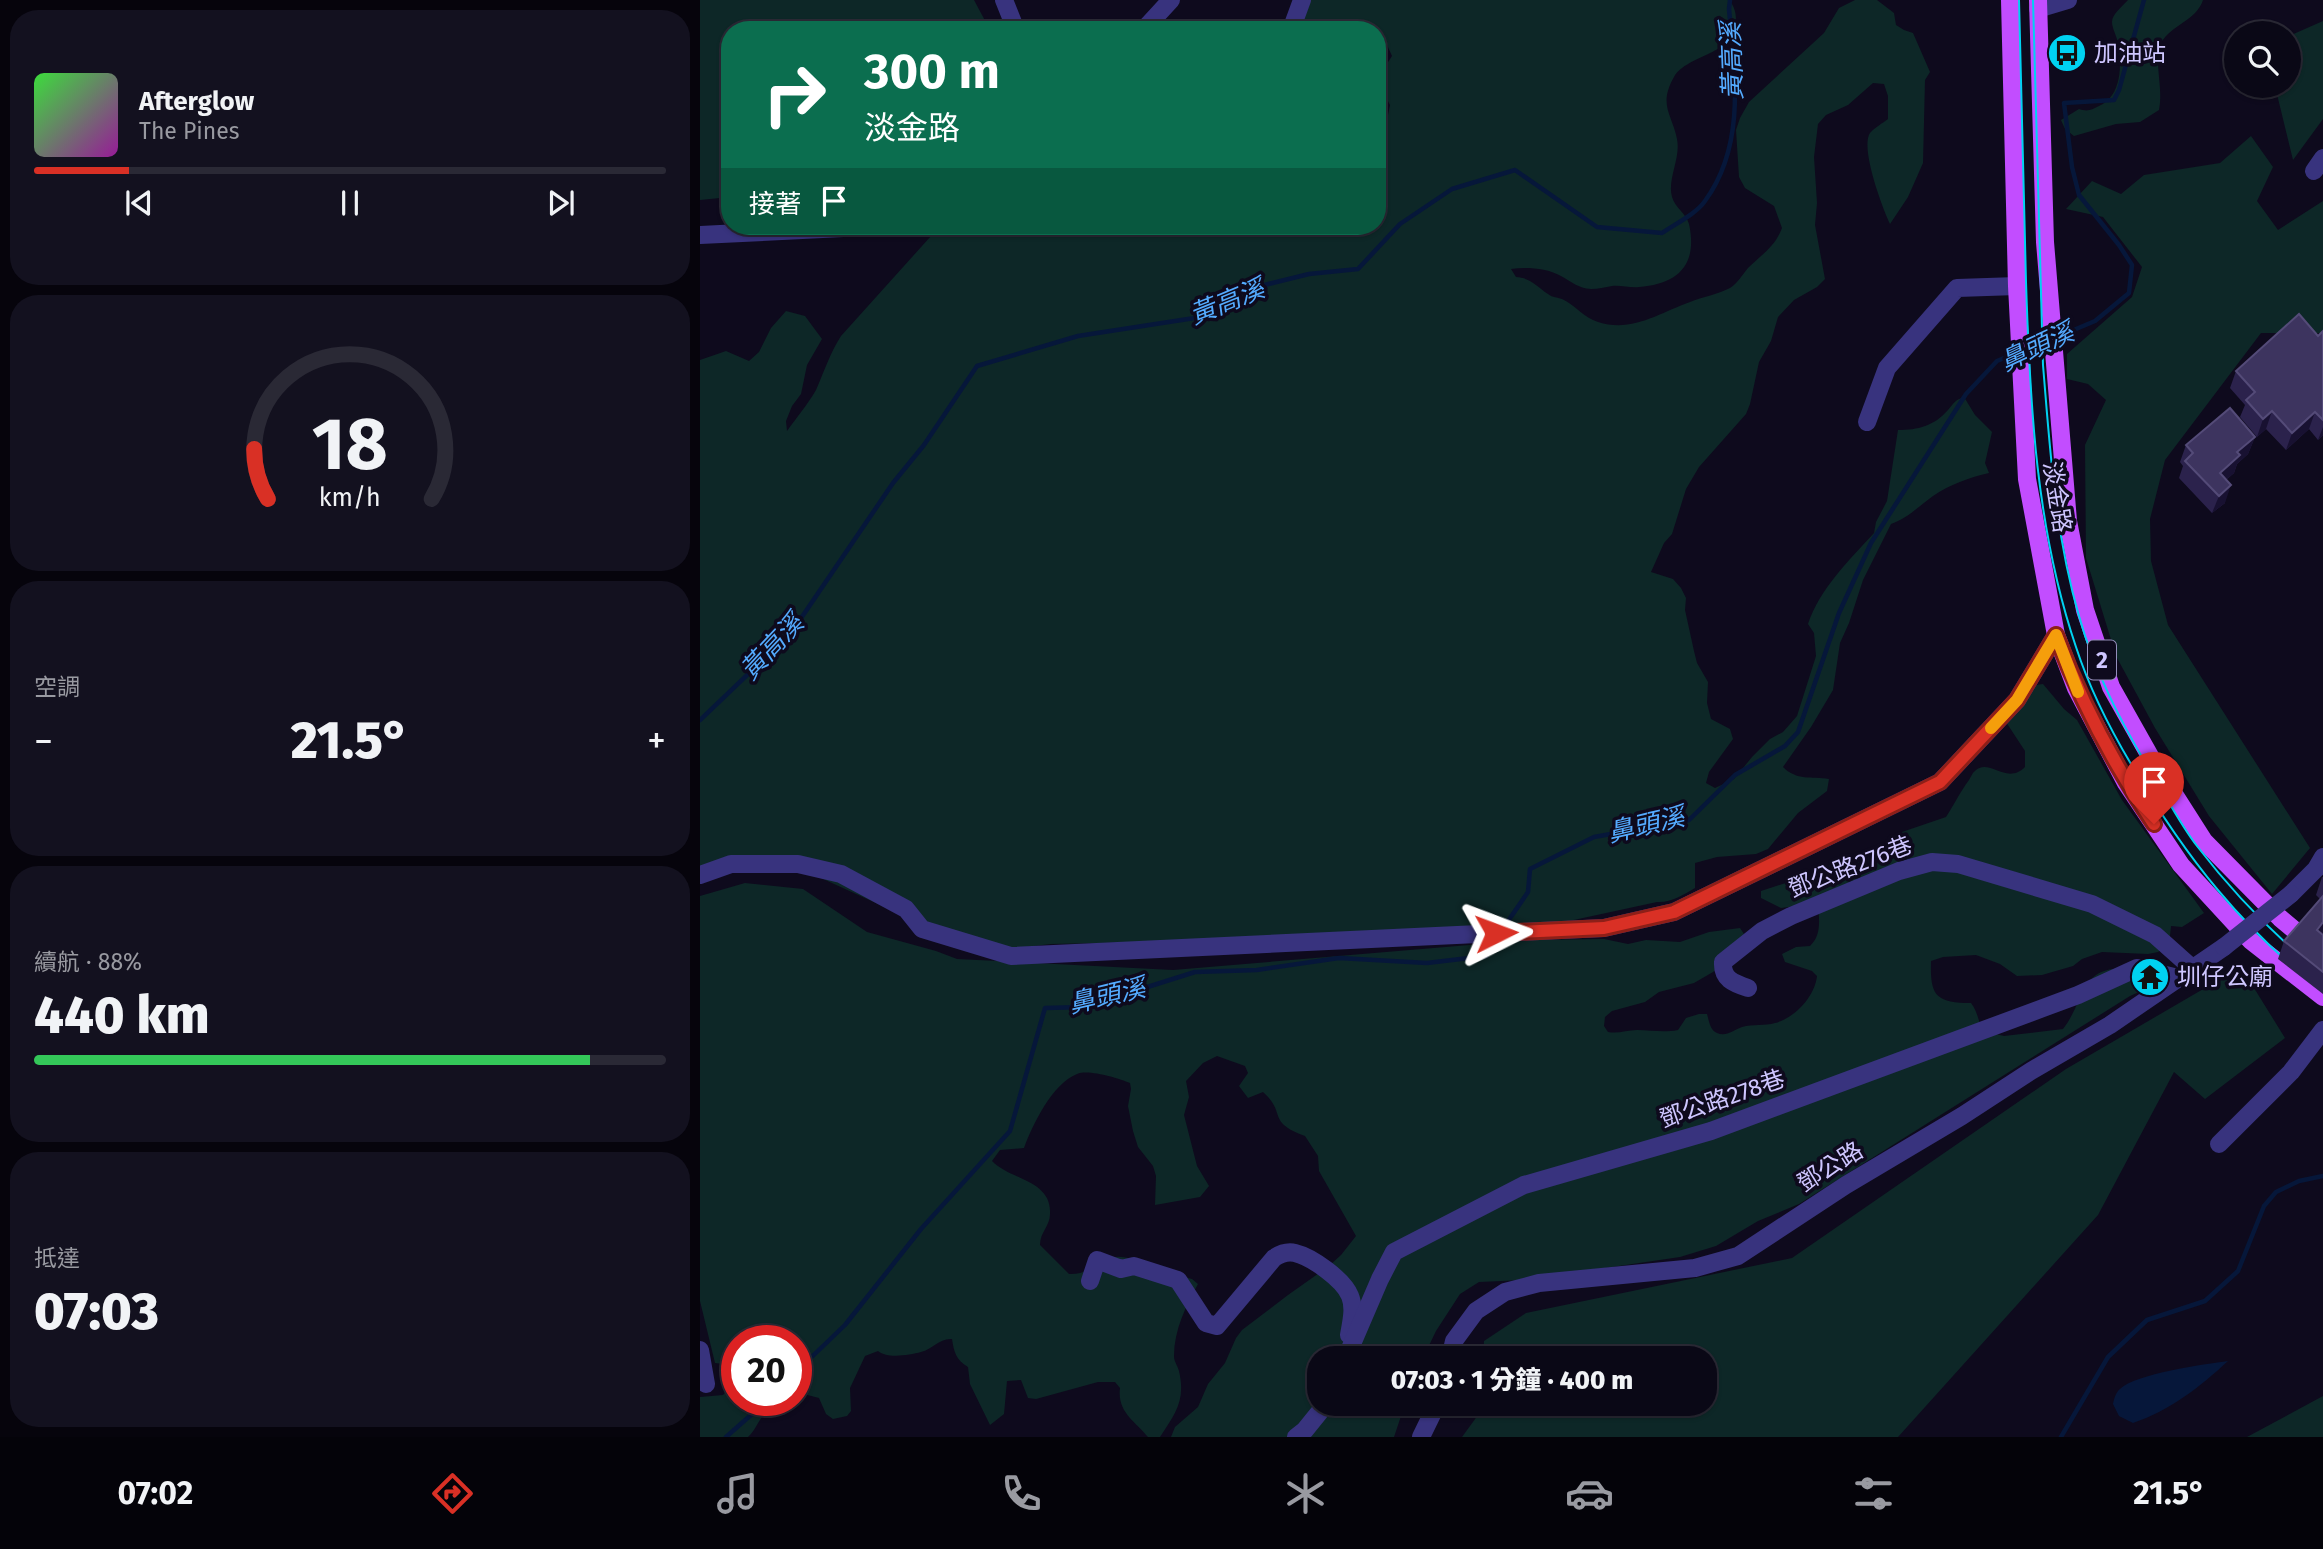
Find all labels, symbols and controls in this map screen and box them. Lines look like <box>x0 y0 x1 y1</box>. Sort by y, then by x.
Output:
water label: 黃高溪 <box>1715 17 1749 101</box>
map controls <box>2224 21 2301 98</box>
button: search <box>2224 21 2301 98</box>
bus stop icon: 加油站 <box>2046 32 2088 74</box>
place label: 加油站 <box>2094 39 2166 67</box>
text: 300 m <box>864 42 1000 101</box>
icon: right <box>749 49 840 140</box>
text: Afterglow <box>139 86 254 117</box>
text: 淡金路 <box>864 109 960 147</box>
text: The Pines <box>139 117 240 145</box>
icon: arrive <box>815 182 853 220</box>
icon: previous <box>120 184 158 222</box>
icon: pause <box>331 184 369 222</box>
icon: next <box>542 184 580 222</box>
text: 接著 <box>749 189 801 220</box>
water label: 黃高溪 <box>1185 272 1273 331</box>
water label: 鼻頭溪 <box>1995 315 2083 378</box>
text: 18 <box>312 402 388 489</box>
street label: 淡金路 <box>2038 459 2076 535</box>
text: km/h <box>319 483 381 513</box>
water label: 黃高溪 <box>734 605 813 686</box>
road number: 2 <box>2088 640 2116 680</box>
text: 空調 <box>34 673 80 701</box>
text: 21.5° <box>291 709 409 772</box>
text: − <box>34 718 53 764</box>
text: + <box>647 718 666 764</box>
pin <box>2124 752 2184 824</box>
icon: arrive <box>2135 763 2173 801</box>
water label: 鼻頭溪 <box>1605 800 1691 849</box>
street label: 鄧公路276巷 <box>1784 831 1916 903</box>
position arrow <box>1459 896 1533 970</box>
text: 續航 · 88% <box>34 948 142 976</box>
temple icon: 圳仔公廟 <box>2129 956 2171 998</box>
place label: 圳仔公廟 <box>2177 963 2273 991</box>
water label: 鼻頭溪 <box>1066 971 1152 1020</box>
text: 440 km <box>34 984 210 1047</box>
street label: 鄧公路278巷 <box>1655 1064 1789 1134</box>
street label: 鄧公路 <box>1792 1136 1868 1198</box>
text: 抵達 <box>34 1244 80 1272</box>
text: 07:03 <box>34 1280 159 1343</box>
speed limit sign: 20 <box>721 1325 812 1416</box>
text: 07:03 · 1 分鐘 · 400 m <box>1391 1365 1633 1396</box>
icon: directions <box>428 1469 477 1518</box>
icon: music <box>713 1469 762 1518</box>
icon: phone <box>997 1469 1046 1518</box>
icon: climate <box>1281 1469 1330 1518</box>
icon: car <box>1565 1469 1614 1518</box>
icon: filters <box>1849 1469 1898 1518</box>
text: 07:02 <box>118 1474 193 1512</box>
text: 21.5° <box>2133 1474 2205 1512</box>

